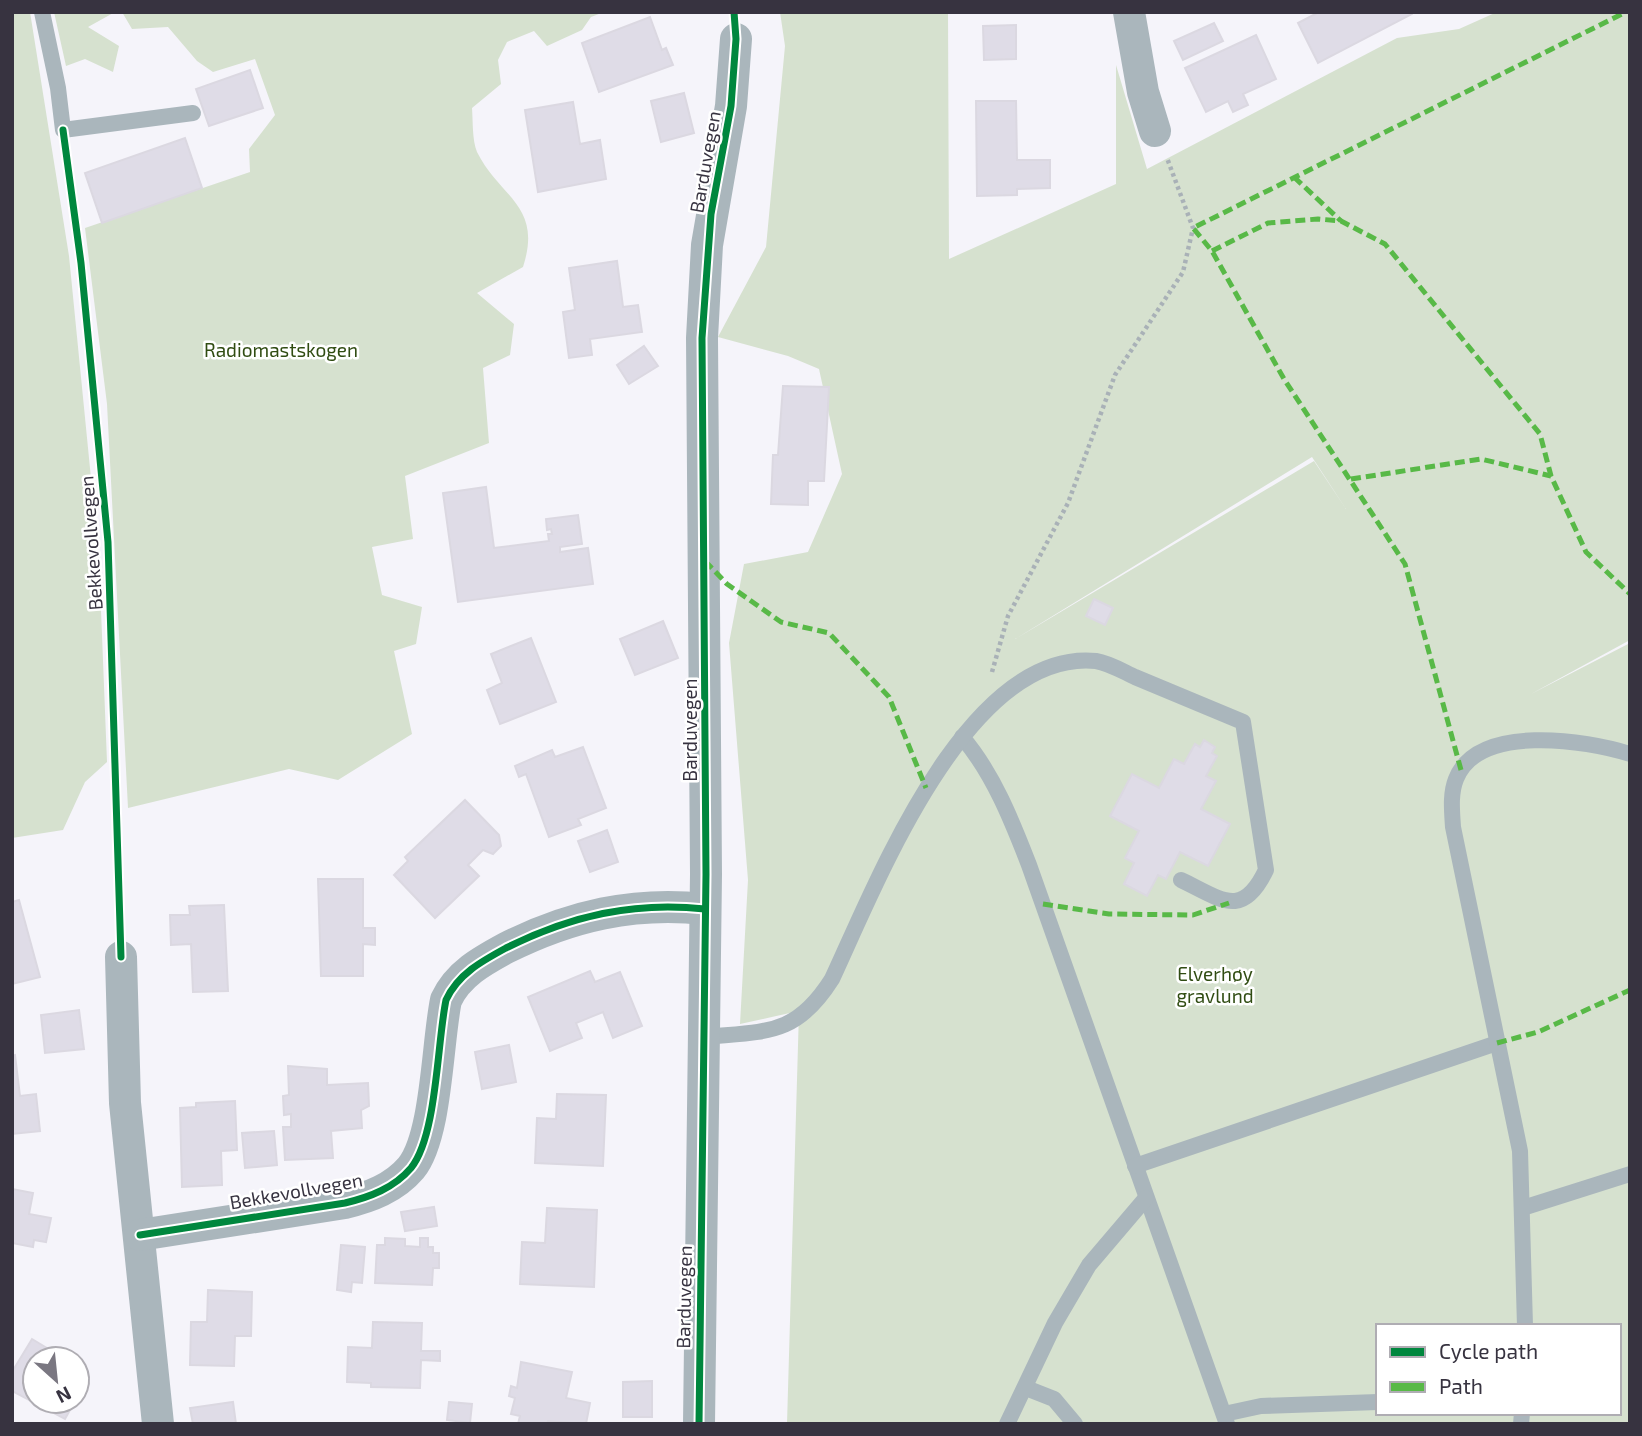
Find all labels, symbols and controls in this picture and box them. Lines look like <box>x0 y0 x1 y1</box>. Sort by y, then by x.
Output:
street label: Barduvegen <box>684 109 725 215</box>
park label: Radiomastskogen <box>204 338 358 361</box>
street label: Bekkevollvegen <box>74 475 107 611</box>
street label: Barduvegen <box>678 678 701 782</box>
park label: Elverhøy gravlund <box>1176 962 1254 1007</box>
street label: Bekkevollvegen <box>228 1167 364 1214</box>
street label: Barduvegen <box>671 1245 696 1349</box>
legend <box>1376 1324 1621 1415</box>
text: Cycle path <box>1439 1338 1538 1363</box>
north arrow <box>21 1345 91 1415</box>
text: Path <box>1439 1373 1483 1398</box>
text: N <box>53 1382 75 1409</box>

